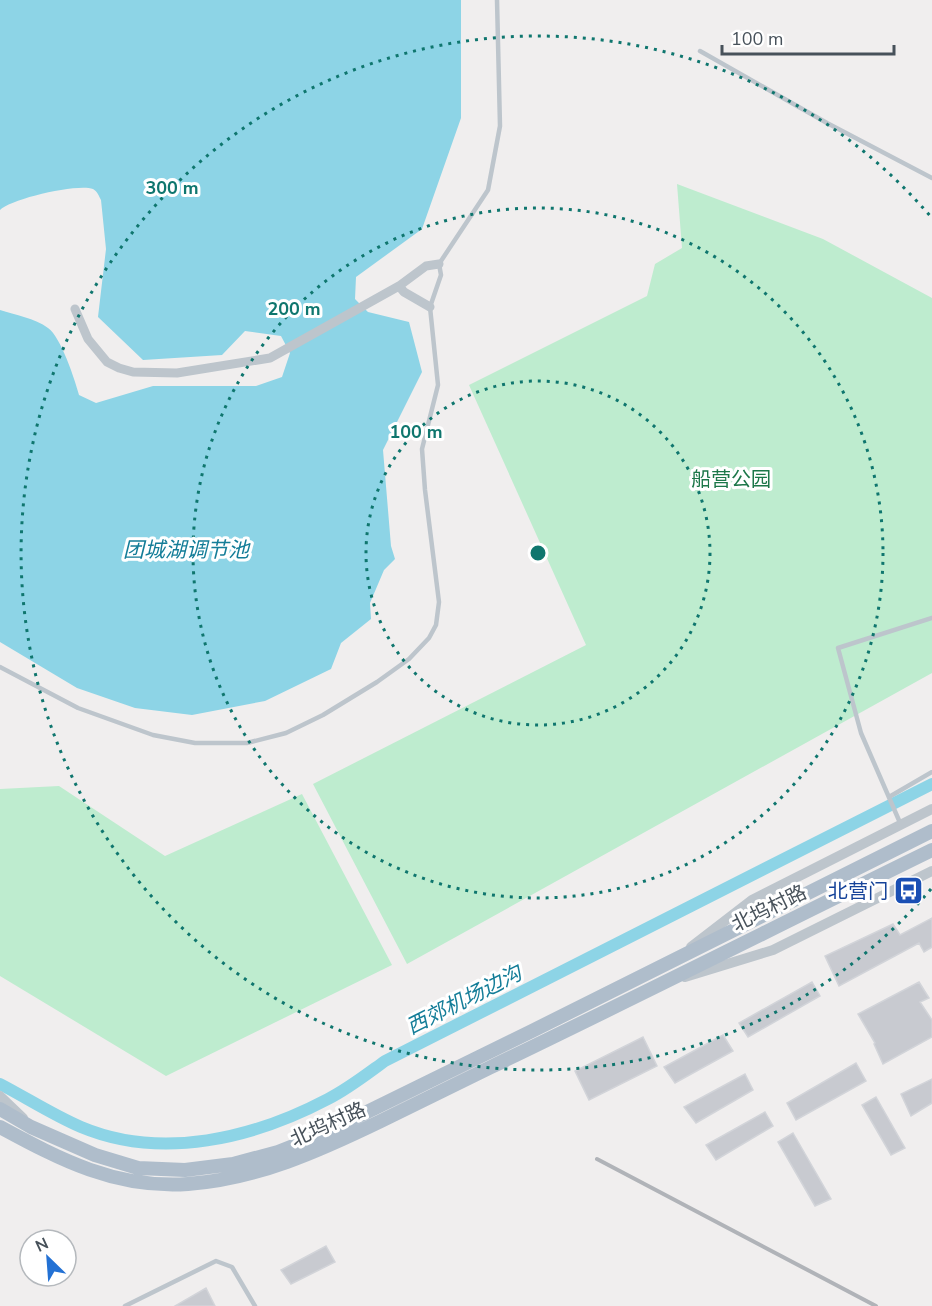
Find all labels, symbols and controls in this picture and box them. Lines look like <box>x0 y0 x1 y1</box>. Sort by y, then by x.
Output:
scale bar <box>722 18 894 56</box>
text: 100 m <box>731 27 783 51</box>
text: 300 m <box>145 176 199 200</box>
text: 200 m <box>267 297 321 321</box>
text: 100 m <box>389 420 443 444</box>
park label: 船营公园 <box>691 466 771 493</box>
water label: 团城湖调节池 <box>123 536 251 564</box>
centre of rings <box>528 543 548 563</box>
bus stop icon: 北营门 <box>893 875 925 907</box>
place label: 北营门 <box>828 878 888 905</box>
street label: 北坞村路 <box>727 879 811 938</box>
water label: 西郊机场边沟 <box>402 958 528 1041</box>
street label: 北坞村路 <box>286 1096 370 1153</box>
north arrow <box>18 1228 78 1288</box>
text: N <box>32 1233 52 1258</box>

